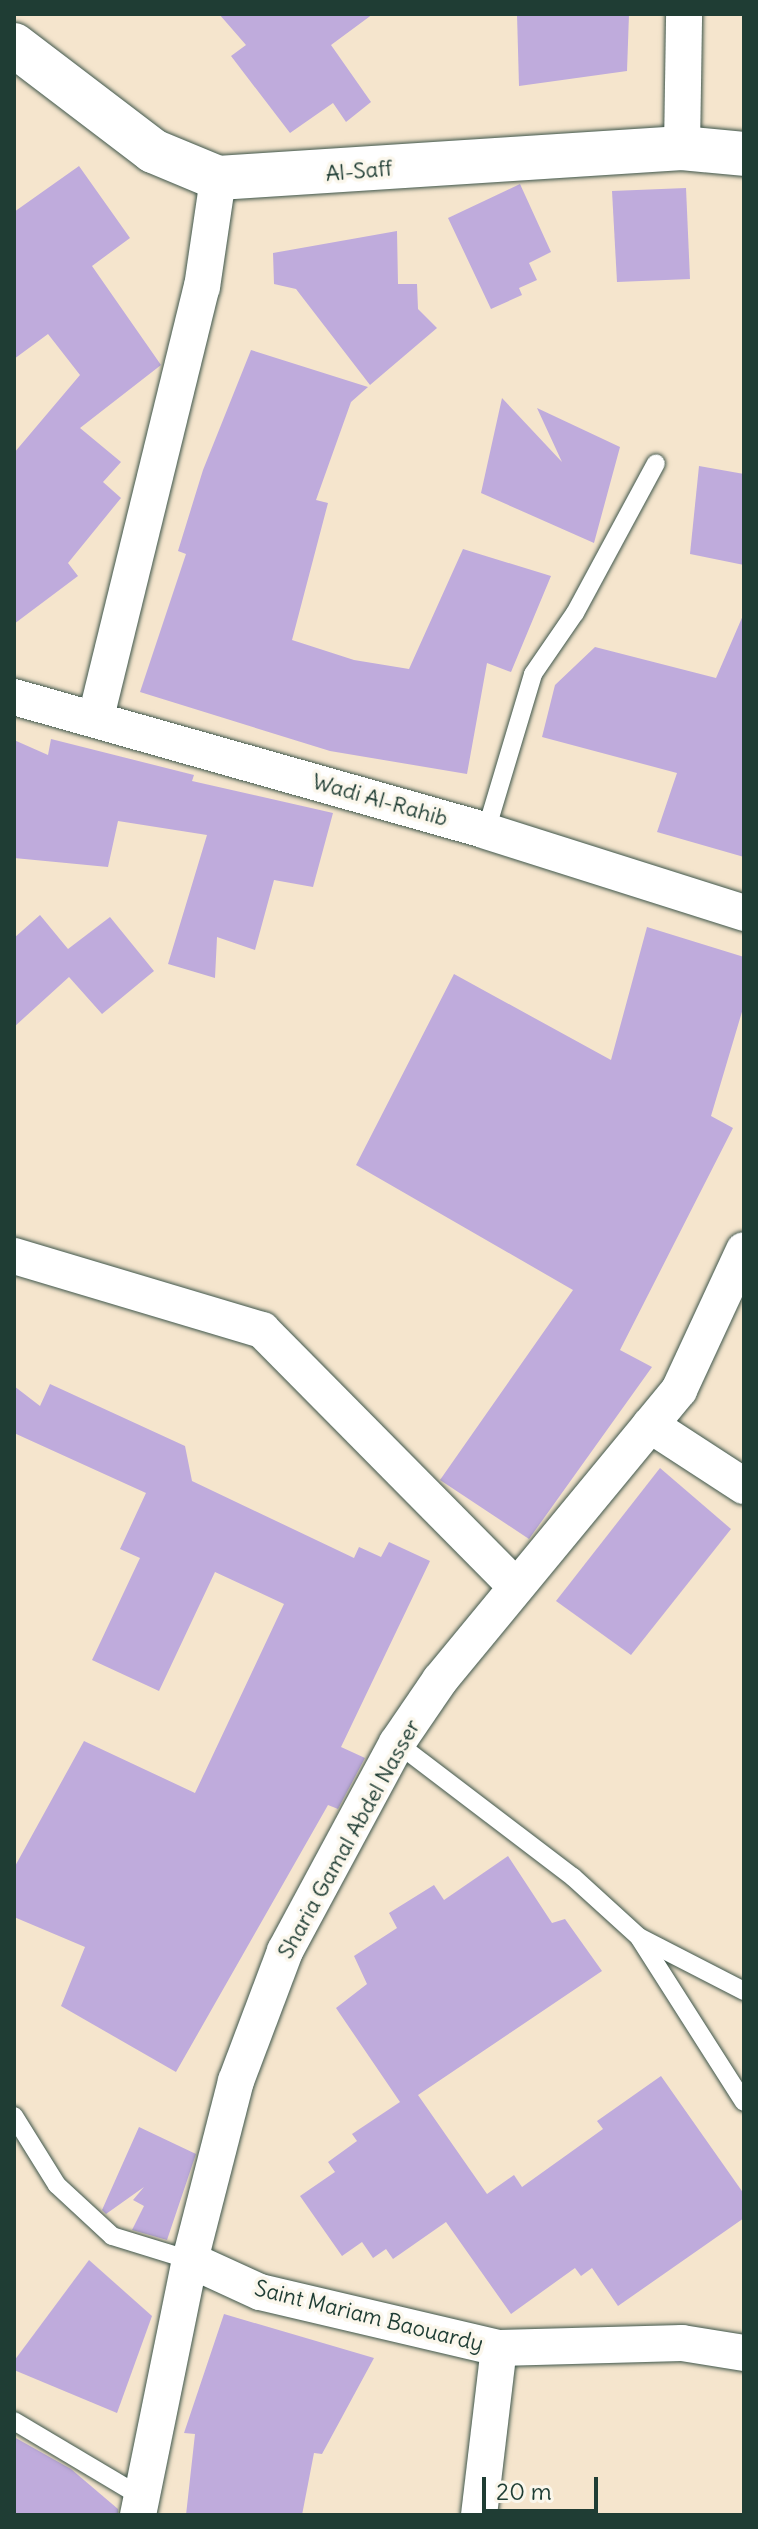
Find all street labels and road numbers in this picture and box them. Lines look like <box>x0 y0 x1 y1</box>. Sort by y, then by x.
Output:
street label: Al-Saff <box>324 155 394 187</box>
street label: Wadi Al-Rahib <box>309 768 451 832</box>
street label: Sharia Gamal Abdel Nasser <box>272 1715 426 1963</box>
street label: Saint Mariam Baouardy <box>252 2275 486 2357</box>

